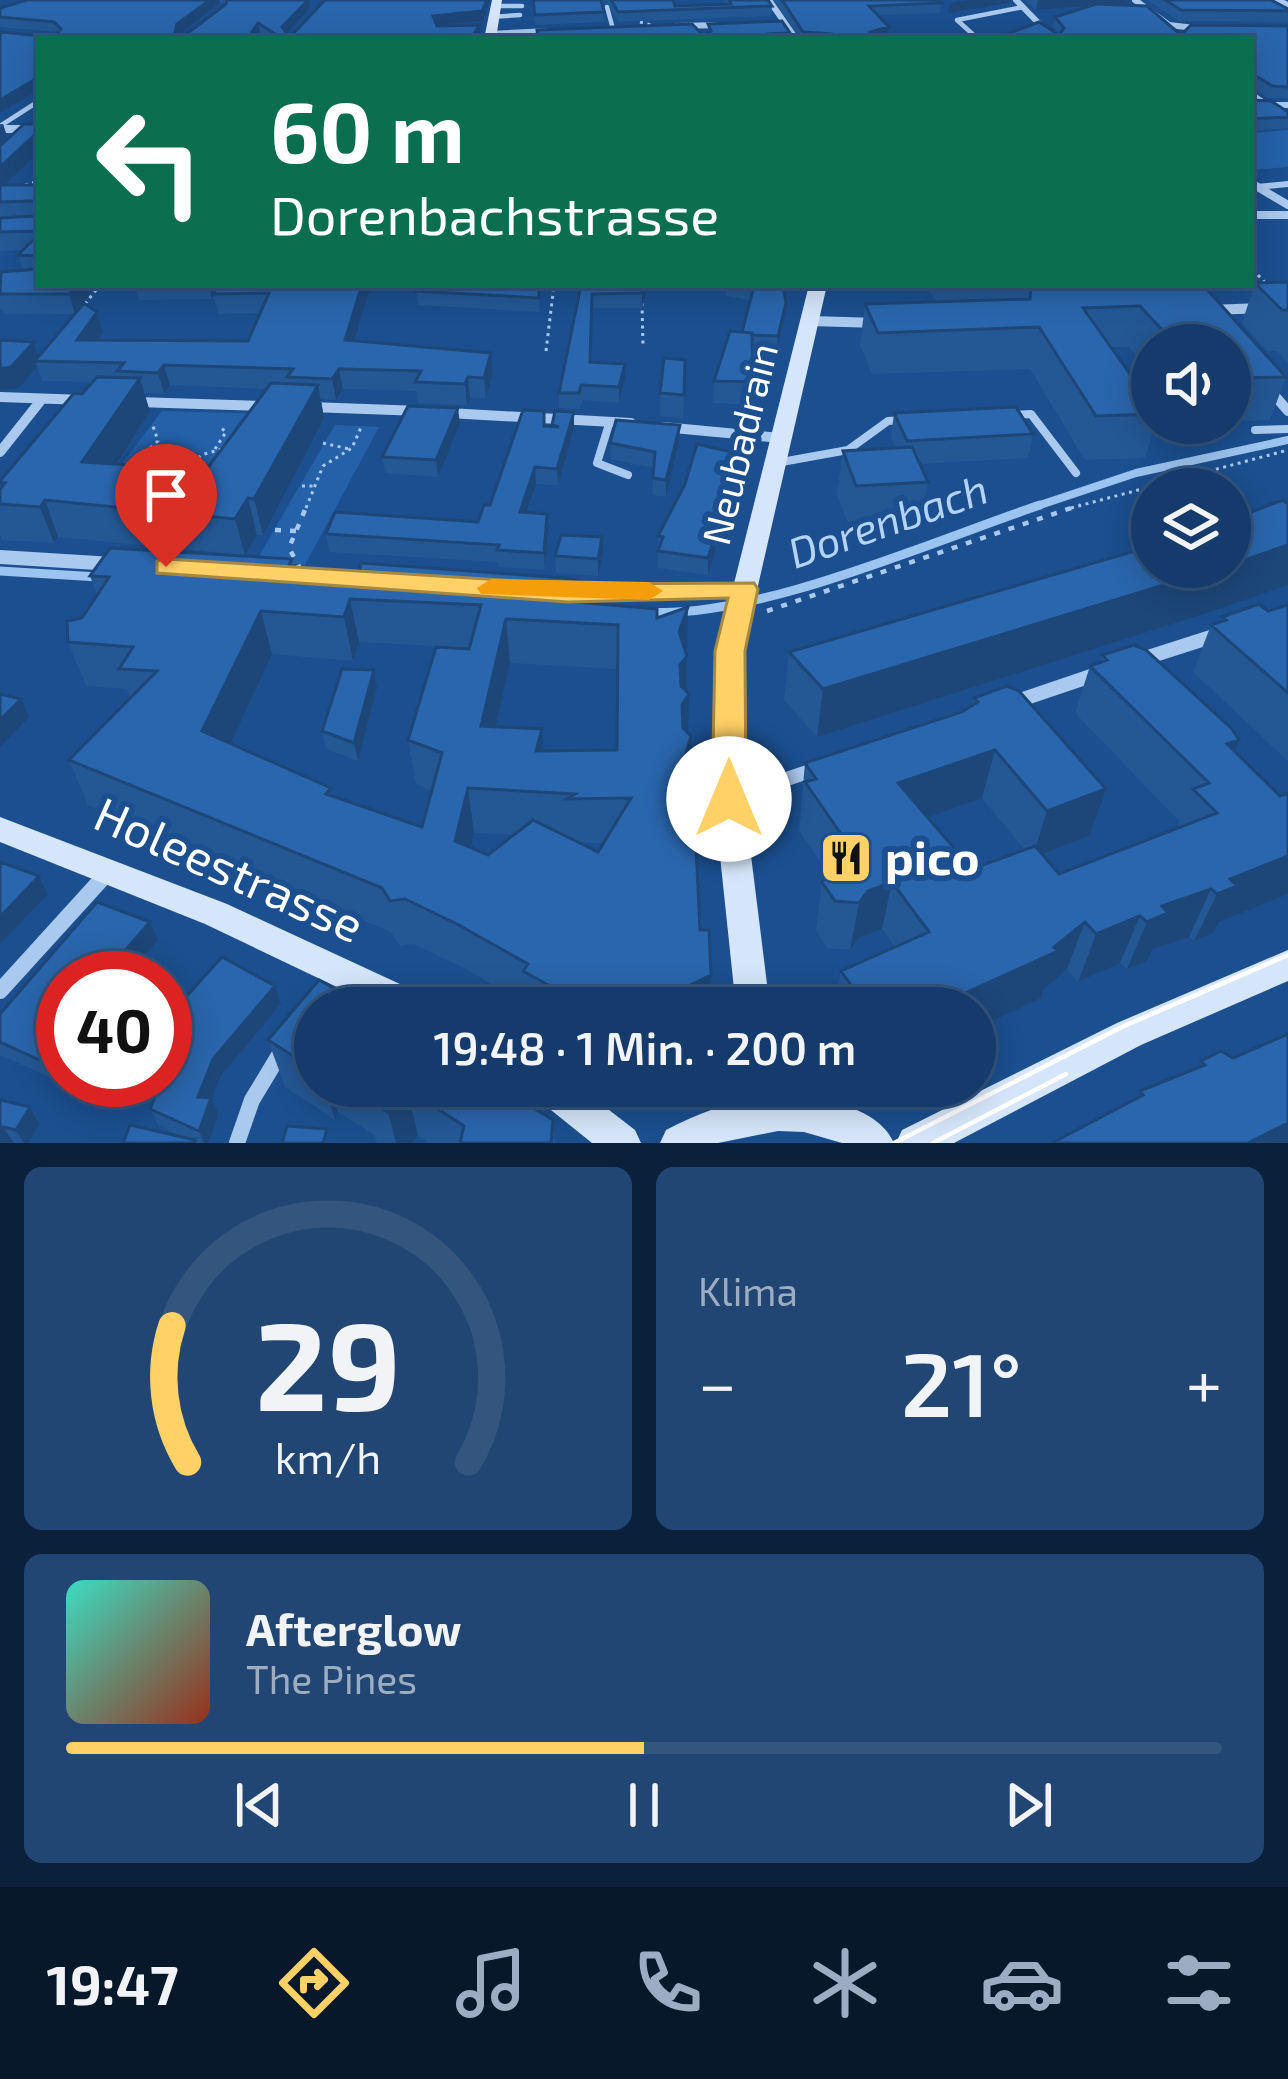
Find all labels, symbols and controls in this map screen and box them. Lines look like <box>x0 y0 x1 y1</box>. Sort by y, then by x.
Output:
text: 60 m <box>270 79 465 180</box>
icon: left <box>72 84 228 240</box>
text: Dorenbachstrasse <box>270 181 719 246</box>
map controls <box>1131 324 1251 588</box>
button: sound <box>1131 324 1251 444</box>
street label: Neubadrain <box>691 338 786 549</box>
pin <box>115 444 217 567</box>
icon: arrive <box>133 462 199 528</box>
water label: Dorenbach <box>781 462 994 577</box>
button: layers <box>1131 468 1251 588</box>
position arrow <box>666 736 792 862</box>
street label: Holeestrasse <box>86 783 373 953</box>
place label: pico <box>885 827 980 885</box>
restaurant icon: pico <box>818 830 874 886</box>
speed limit sign: 40 <box>36 951 192 1107</box>
text: 19:48 · 1 Min. · 200 m <box>434 1020 856 1074</box>
text: Klima <box>698 1267 798 1314</box>
text: 29 <box>255 1286 401 1436</box>
text: 21° <box>901 1327 1022 1435</box>
text: − <box>698 1342 737 1421</box>
text: + <box>1186 1342 1222 1421</box>
text: km/h <box>275 1430 381 1482</box>
text: Afterglow <box>246 1601 462 1655</box>
text: The Pines <box>246 1655 417 1702</box>
icon: previous <box>226 1772 292 1838</box>
icon: pause <box>611 1772 677 1838</box>
icon: next <box>996 1772 1062 1838</box>
icon: directions <box>272 1941 356 2025</box>
icon: music <box>449 1941 533 2025</box>
icon: phone <box>626 1941 710 2025</box>
icon: climate <box>803 1941 887 2025</box>
icon: car <box>980 1941 1064 2025</box>
icon: filters <box>1157 1941 1241 2025</box>
text: 19:47 <box>47 1951 179 2016</box>

